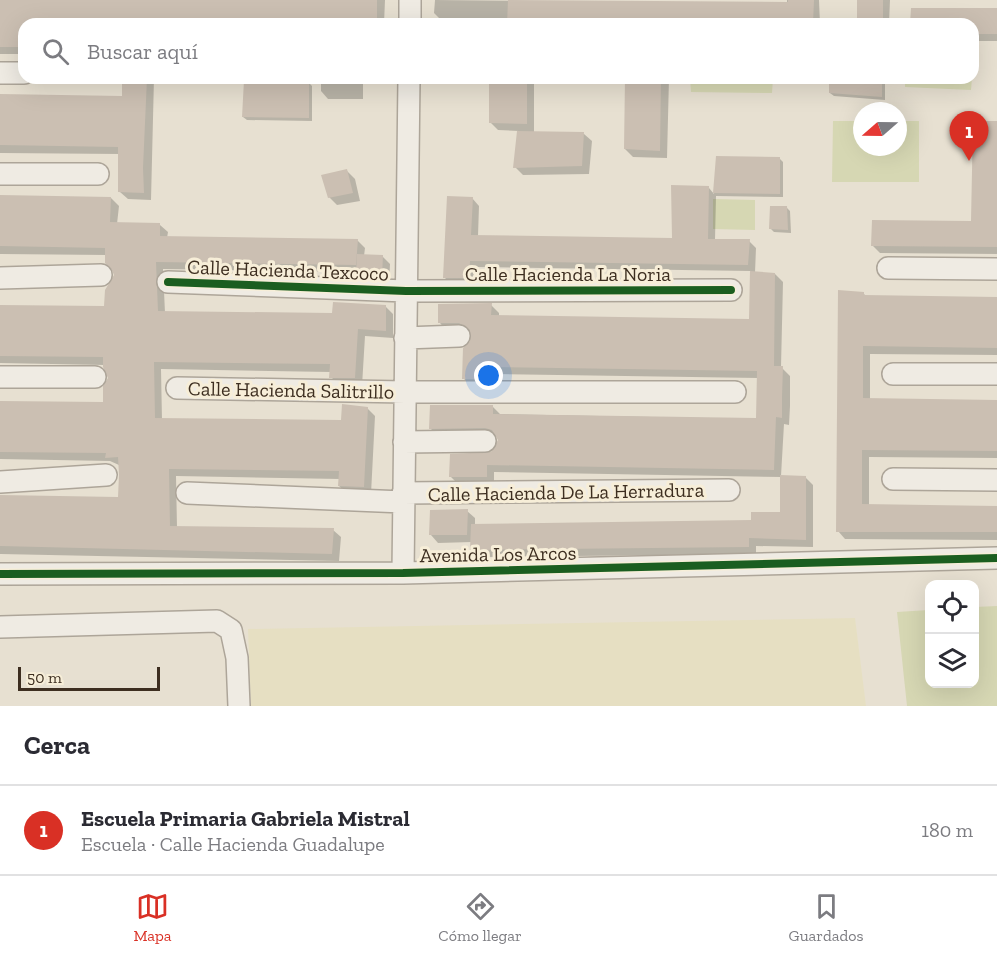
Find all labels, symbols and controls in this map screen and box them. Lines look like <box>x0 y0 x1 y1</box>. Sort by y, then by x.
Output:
search box <box>18 18 979 84</box>
icon: search <box>39 35 72 68</box>
text: Buscar aquí <box>87 38 198 65</box>
north arrow <box>853 102 907 156</box>
pin: 1 <box>950 112 988 161</box>
street label: Calle Hacienda Texcoco <box>187 254 389 286</box>
street label: Calle Hacienda La Noria <box>465 262 671 286</box>
your location <box>474 361 503 390</box>
street label: Calle Hacienda Salitrillo <box>188 376 394 404</box>
street label: Calle Hacienda De La Herradura <box>428 478 705 506</box>
street label: Avenida Los Arcos <box>419 541 577 567</box>
map controls <box>925 580 979 688</box>
button: locate <box>925 580 979 634</box>
button: layers <box>925 634 979 688</box>
scale bar <box>18 664 160 692</box>
text: 50 m <box>27 668 62 687</box>
text: Cerca <box>24 729 90 761</box>
text: Escuela Primaria Gabriela Mistral <box>81 805 410 832</box>
text: 1 <box>39 818 48 842</box>
text: 180 m <box>921 818 973 842</box>
text: Escuela · Calle Hacienda Guadalupe <box>81 832 385 856</box>
tab: Mapa <box>133 890 172 945</box>
tab: Cómo llegar <box>438 890 522 945</box>
tab: Guardados <box>789 890 864 945</box>

